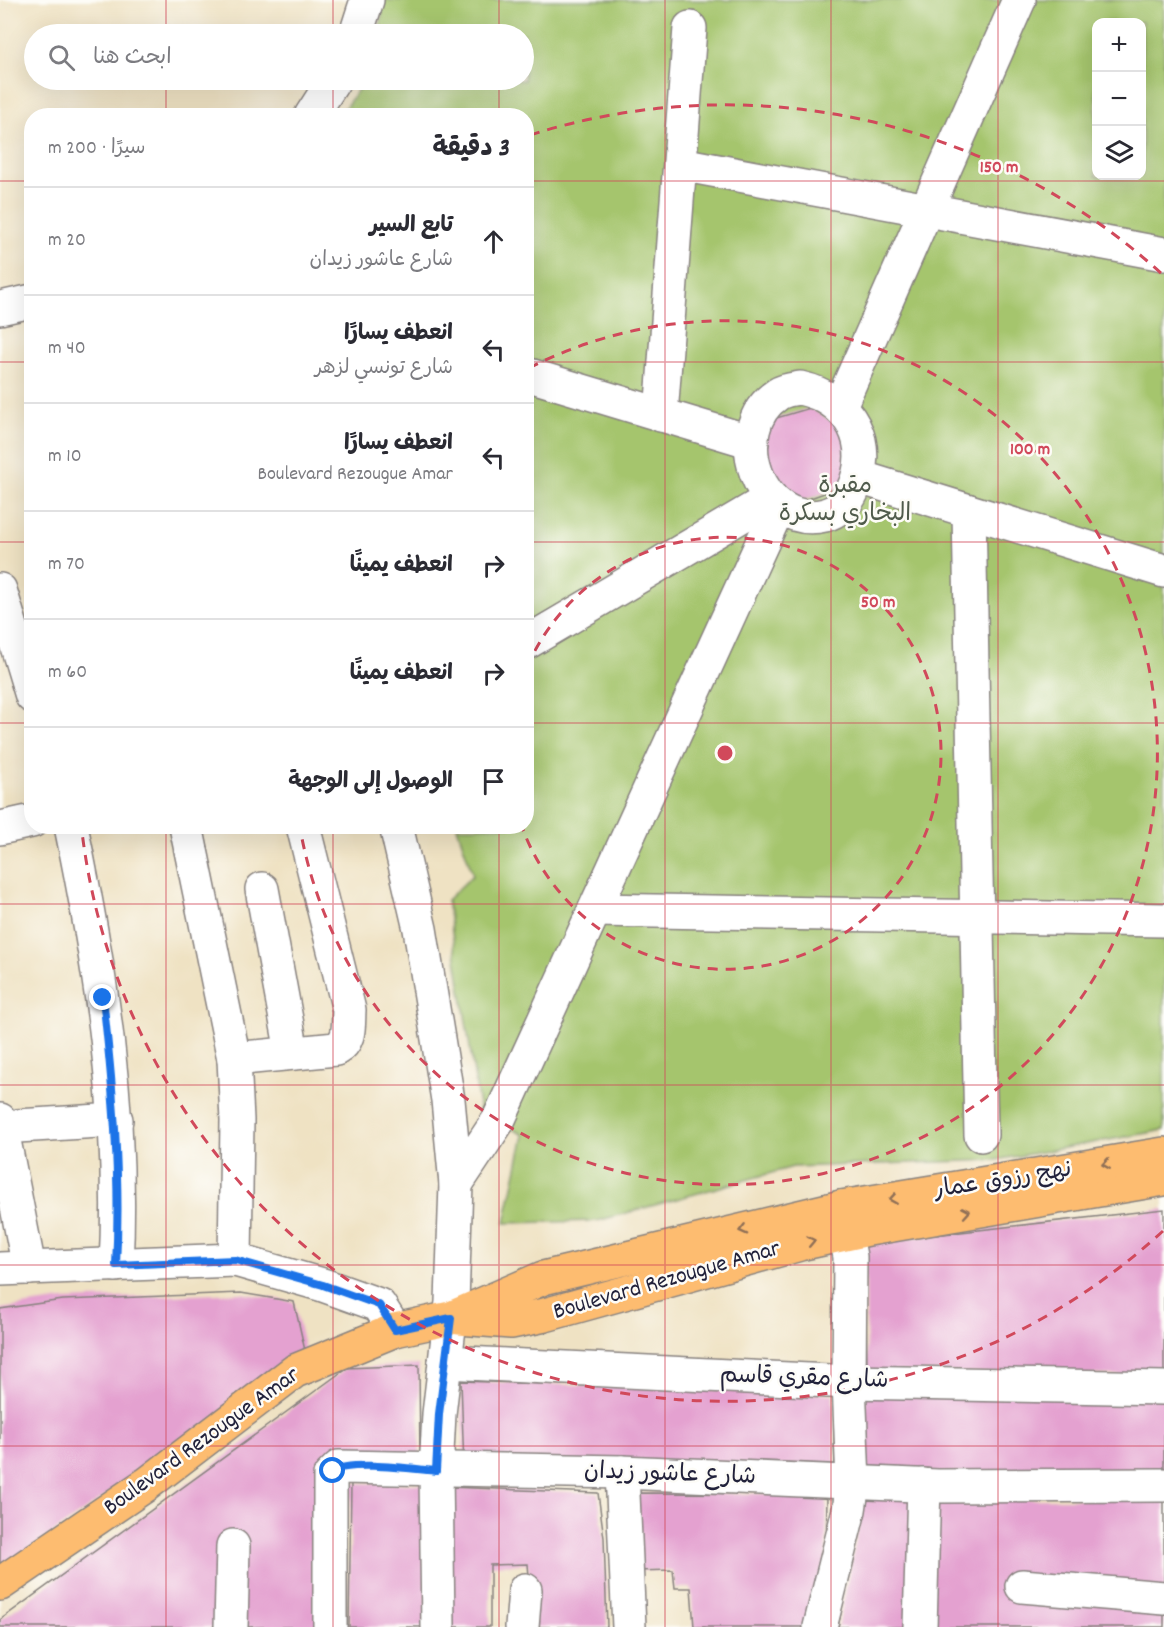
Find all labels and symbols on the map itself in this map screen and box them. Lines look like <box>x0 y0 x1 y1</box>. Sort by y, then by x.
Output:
text: 150 m <box>980 156 1018 181</box>
text: 100 m <box>1010 438 1050 463</box>
park label: مقبرة البخاري بسكرة <box>779 470 911 532</box>
text: 50 m <box>861 591 895 616</box>
centre of rings <box>715 743 735 763</box>
route end <box>89 984 115 1010</box>
street label: نهج رزوق عمار <box>931 1153 1074 1209</box>
one-way arrow <box>1102 1157 1111 1169</box>
one-way arrow <box>888 1192 898 1204</box>
one-way arrow <box>961 1207 970 1219</box>
one-way arrow <box>738 1222 748 1235</box>
street label: Boulevard Rezougue Amar <box>550 1232 785 1330</box>
one-way arrow <box>805 1236 815 1249</box>
street label: Boulevard Rezougue Amar <box>97 1359 307 1525</box>
street label: شارع مقري قاسم <box>719 1359 889 1399</box>
street label: شارع عاشور زيدان <box>583 1455 757 1495</box>
route start <box>319 1457 345 1483</box>

